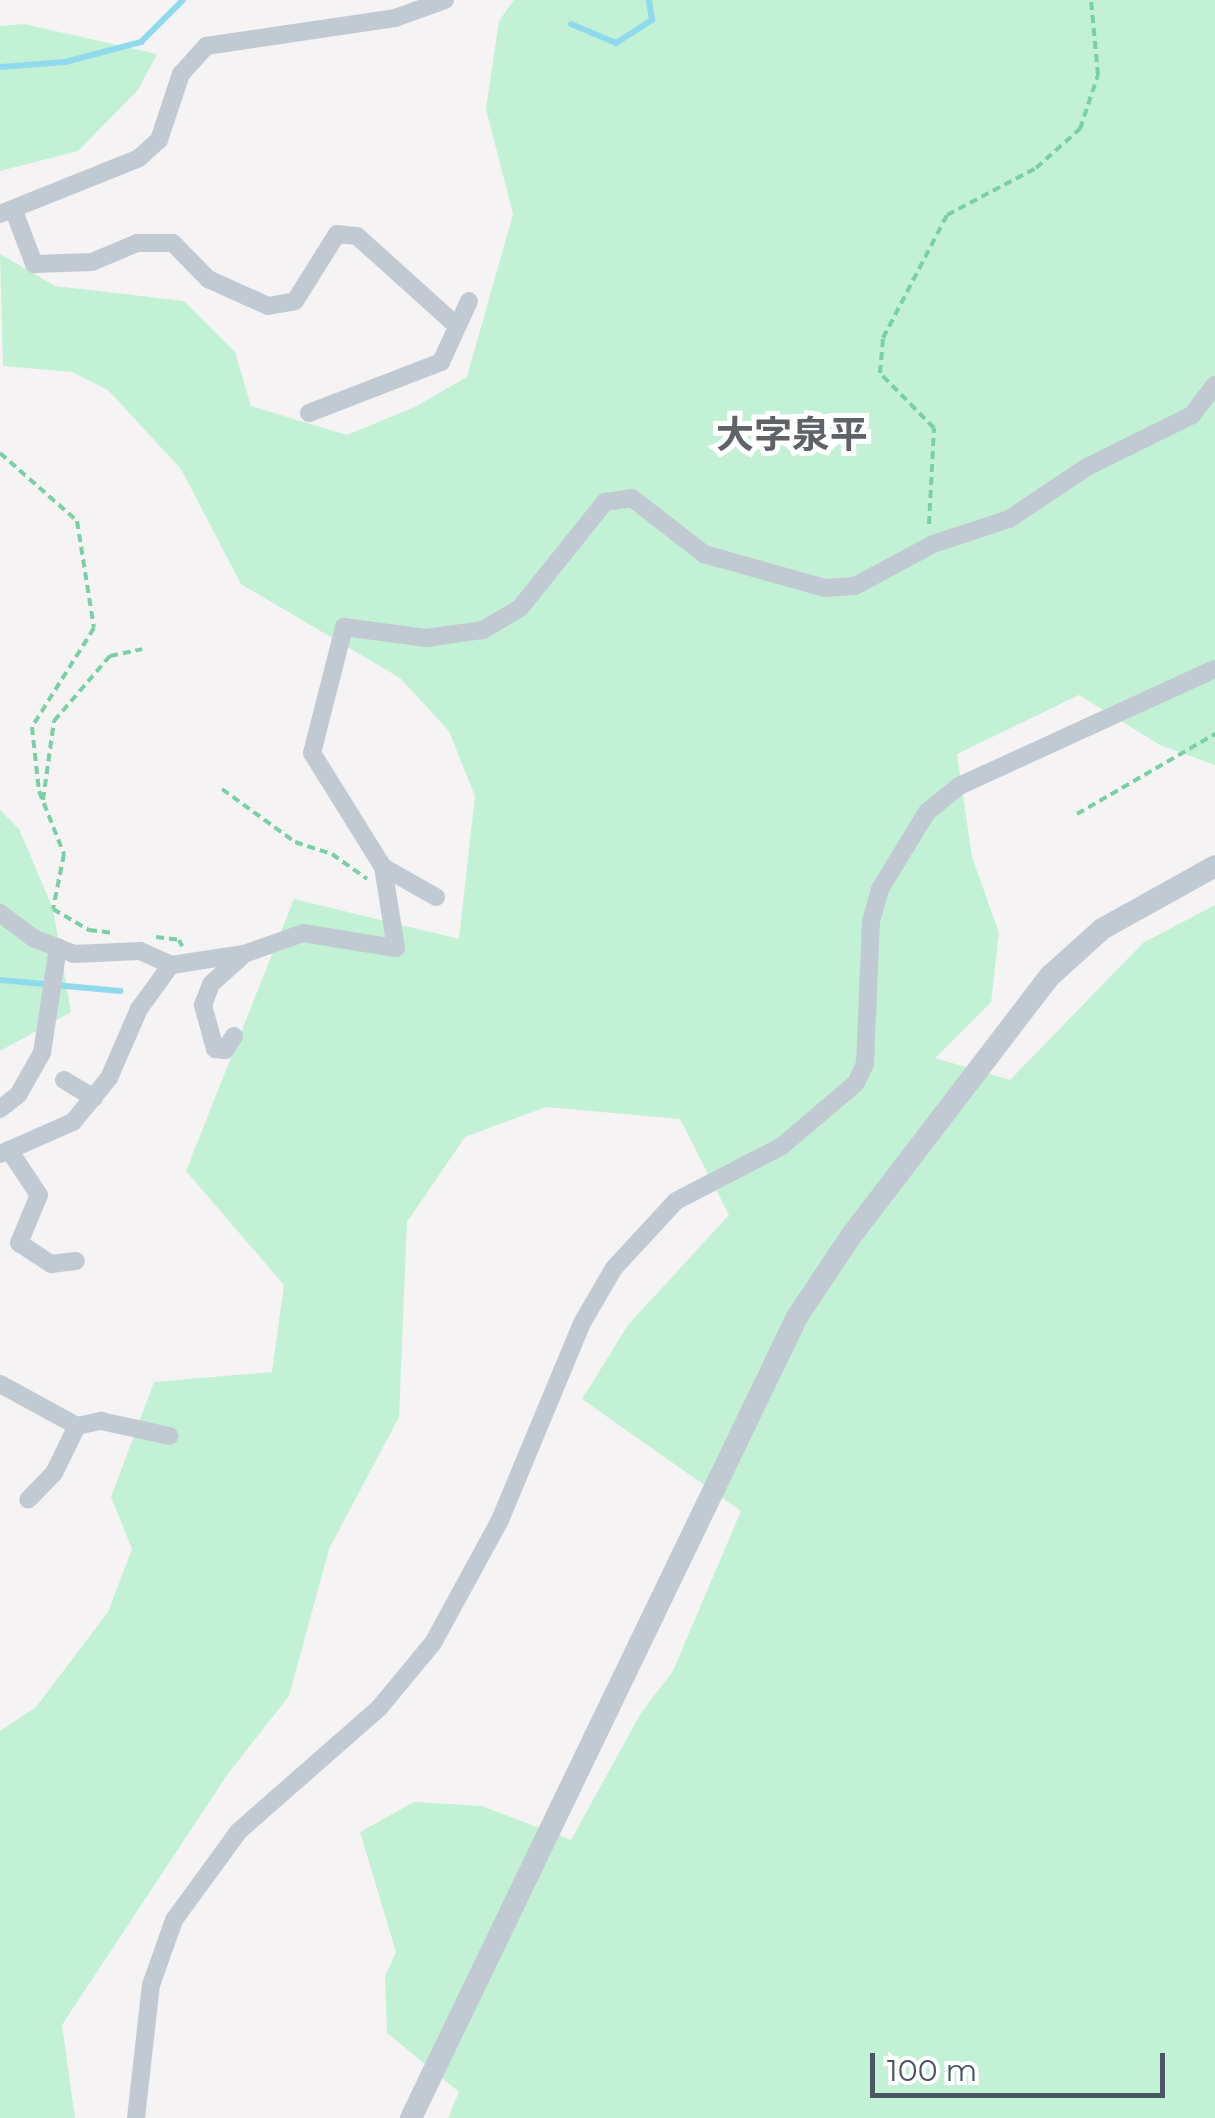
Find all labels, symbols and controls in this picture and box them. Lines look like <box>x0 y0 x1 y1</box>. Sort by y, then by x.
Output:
district label: 大字泉平 <box>716 412 868 458</box>
scale bar <box>875 2033 1170 2095</box>
text: 100 m <box>887 2052 977 2089</box>

